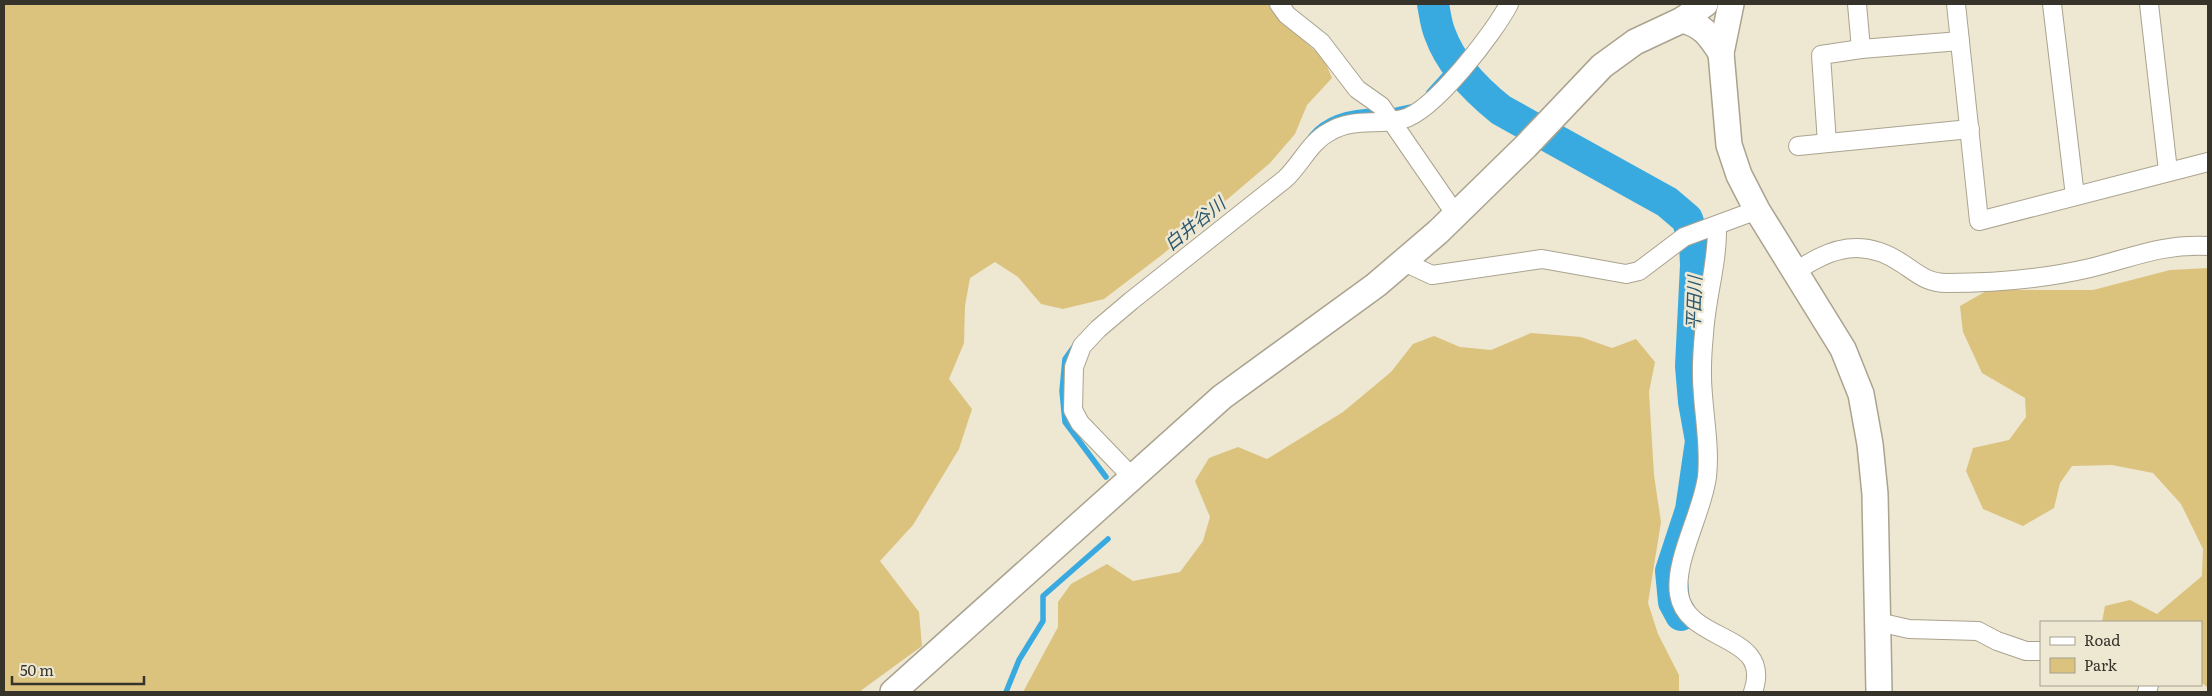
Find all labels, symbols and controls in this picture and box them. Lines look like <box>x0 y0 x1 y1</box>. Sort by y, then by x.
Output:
water label: 白井谷川 <box>1158 189 1232 256</box>
water label: 平田川 <box>1679 274 1708 330</box>
legend <box>2040 621 2202 686</box>
text: Road <box>2084 628 2120 651</box>
text: Park <box>2084 653 2118 676</box>
scale bar <box>12 654 145 686</box>
text: 50 m <box>20 658 54 681</box>

